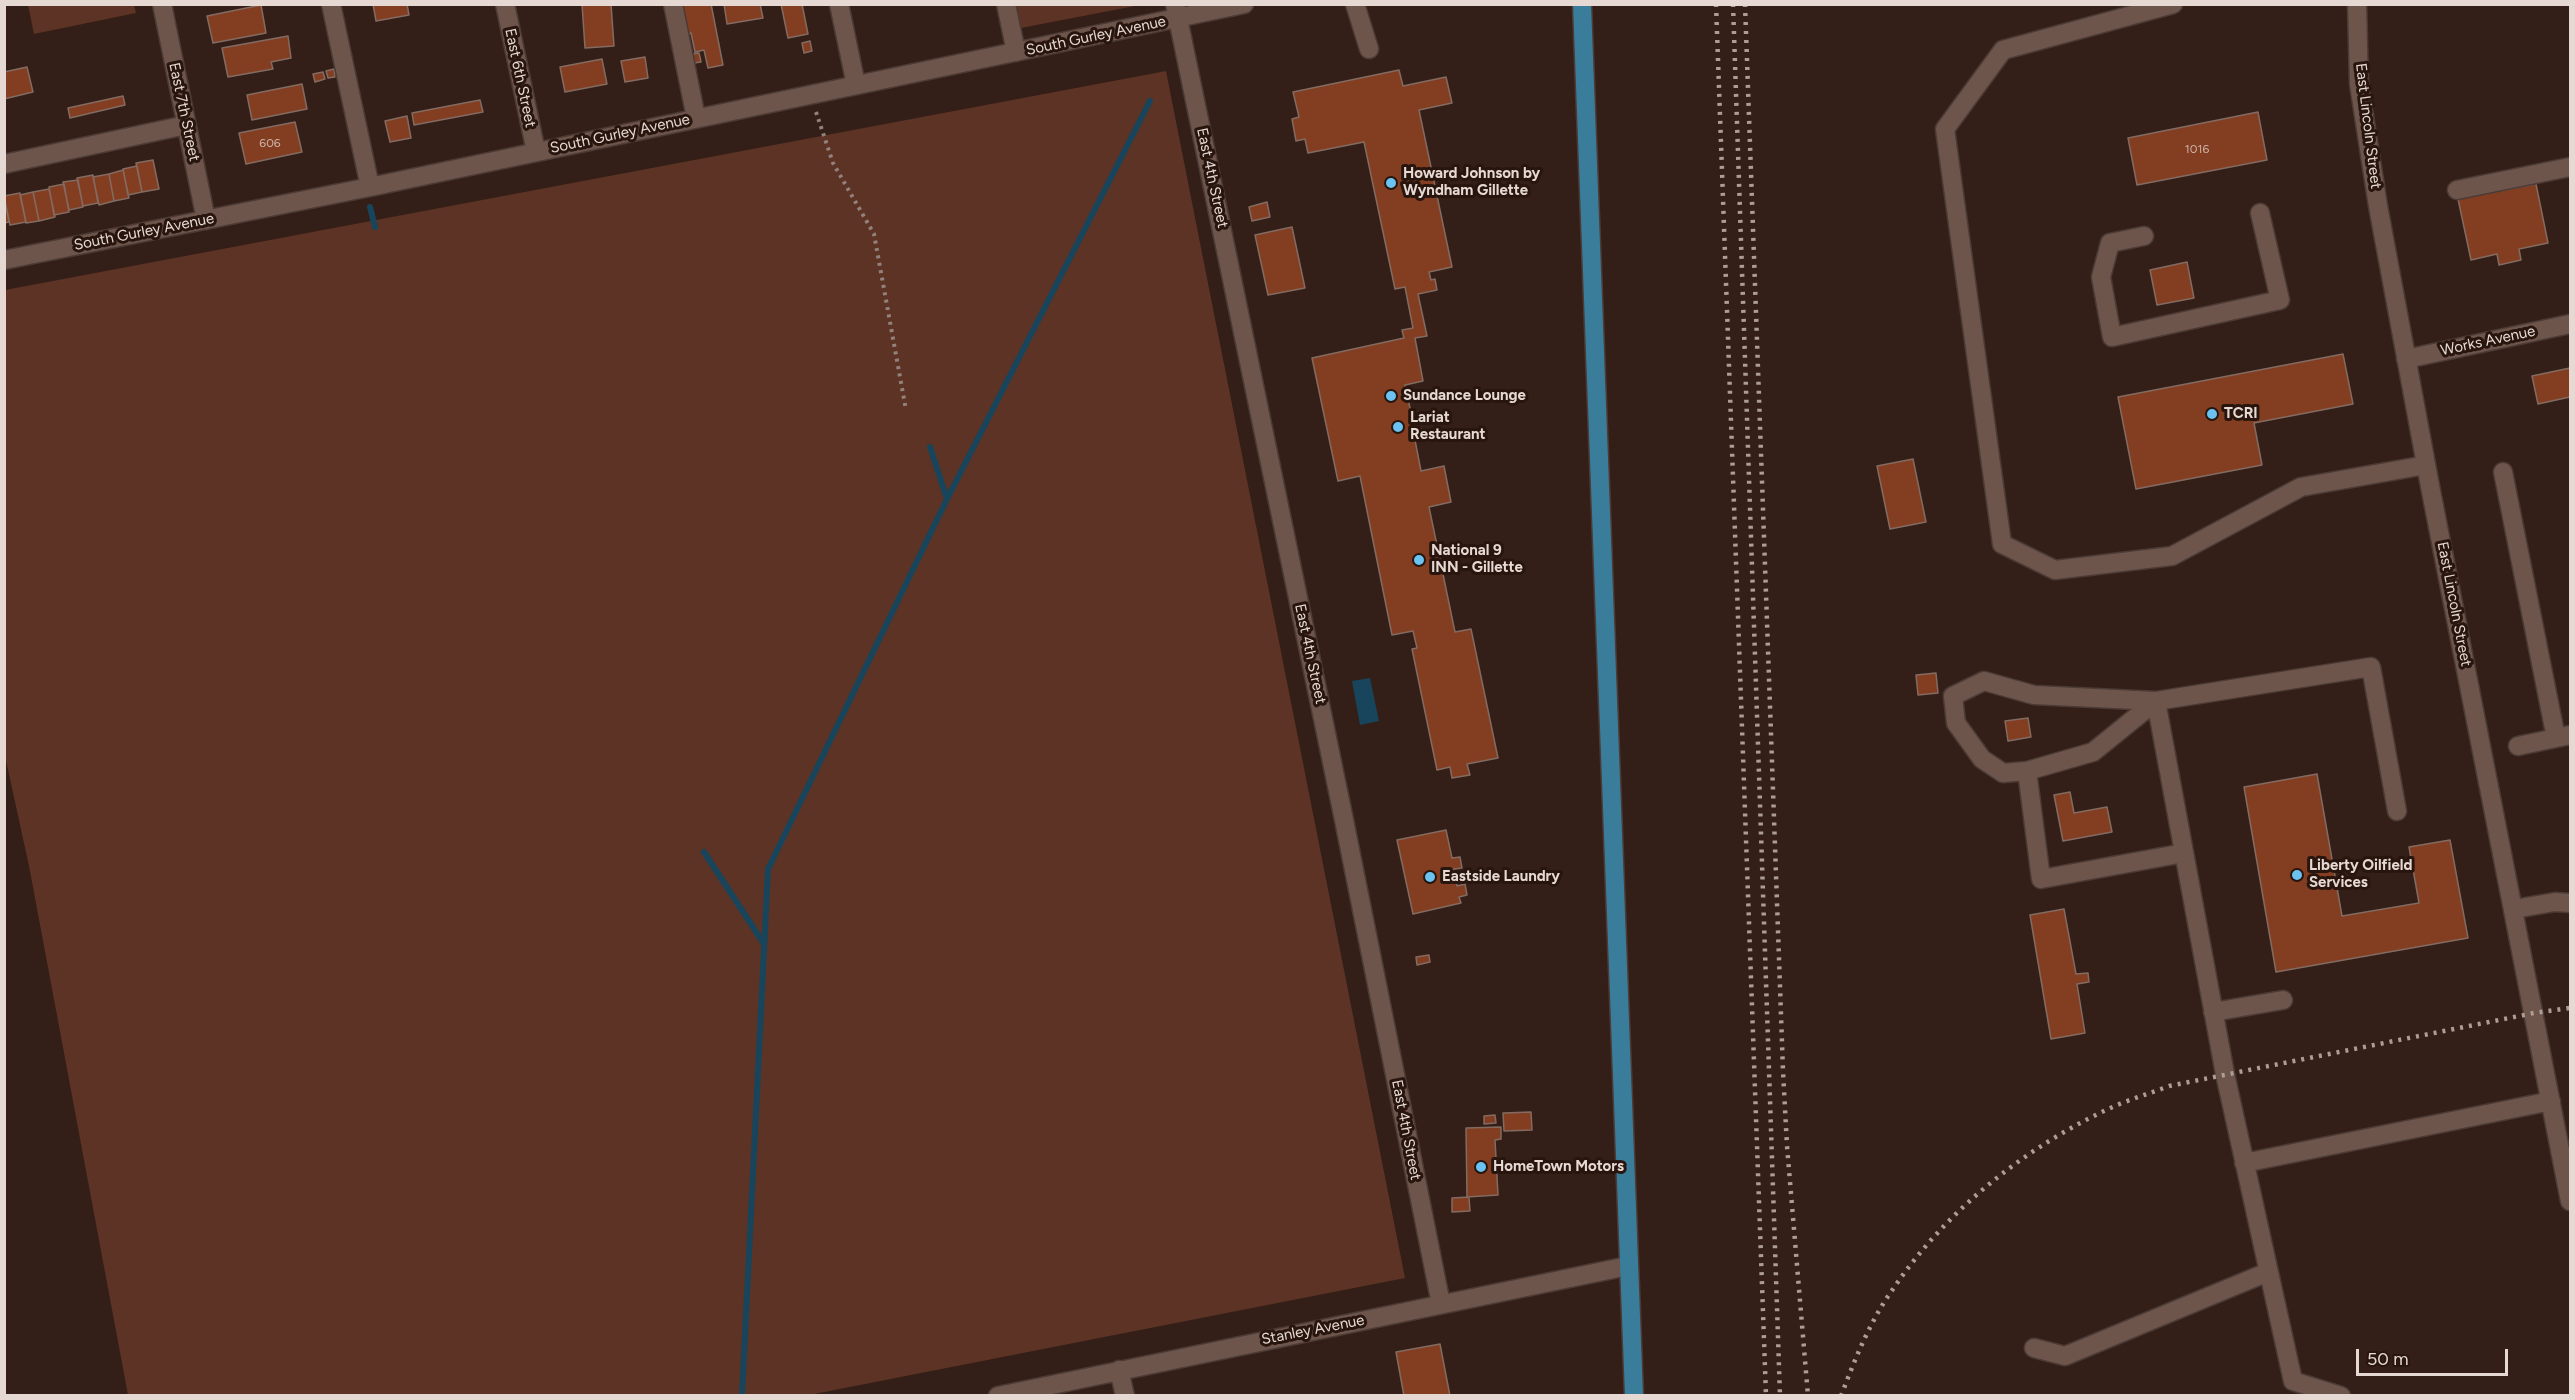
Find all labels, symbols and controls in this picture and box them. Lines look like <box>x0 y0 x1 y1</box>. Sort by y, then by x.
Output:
street label: South Gurley Avenue <box>1024 12 1168 60</box>
street label: East 6th Street <box>501 27 539 129</box>
street label: East 7th Street <box>165 61 203 163</box>
street label: East Lincoln Street <box>2351 62 2385 190</box>
street label: South Gurley Avenue <box>548 110 692 158</box>
street label: East 4th Street <box>1193 126 1231 230</box>
house number: 606 <box>259 136 281 150</box>
house number: 1016 <box>2185 142 2209 156</box>
place label: Howard Johnson by Wyndham Gillette <box>1403 165 1540 200</box>
marker: Howard Johnson by Wyndham Gillette <box>1384 176 1398 190</box>
street label: South Gurley Avenue <box>72 210 216 254</box>
street label: Works Avenue <box>2439 322 2537 360</box>
place label: Sundance Lounge <box>1403 387 1526 405</box>
marker: Sundance Lounge <box>1384 389 1398 403</box>
place label: TCRI <box>2224 405 2258 423</box>
marker: TCRI <box>2205 407 2219 421</box>
place label: Lariat Restaurant <box>1410 409 1486 444</box>
marker: Lariat Restaurant <box>1391 420 1405 434</box>
street label: East Lincoln Street <box>2433 540 2475 668</box>
place label: National 9 INN - Gillette <box>1431 542 1523 577</box>
marker: National 9 INN - Gillette <box>1412 553 1426 567</box>
street label: East 4th Street <box>1291 602 1329 706</box>
place label: Liberty Oilfield Services <box>2309 857 2412 892</box>
place label: Eastside Laundry <box>1442 868 1560 886</box>
marker: Liberty Oilfield Services <box>2290 868 2304 882</box>
marker: Eastside Laundry <box>1423 870 1437 884</box>
street label: East 4th Street <box>1387 1078 1425 1182</box>
place label: HomeTown Motors <box>1493 1158 1624 1176</box>
marker: HomeTown Motors <box>1474 1160 1488 1174</box>
street label: Stanley Avenue <box>1260 1311 1366 1349</box>
scale bar <box>2359 1337 2510 1375</box>
text: 50 m <box>2367 1348 2409 1370</box>

